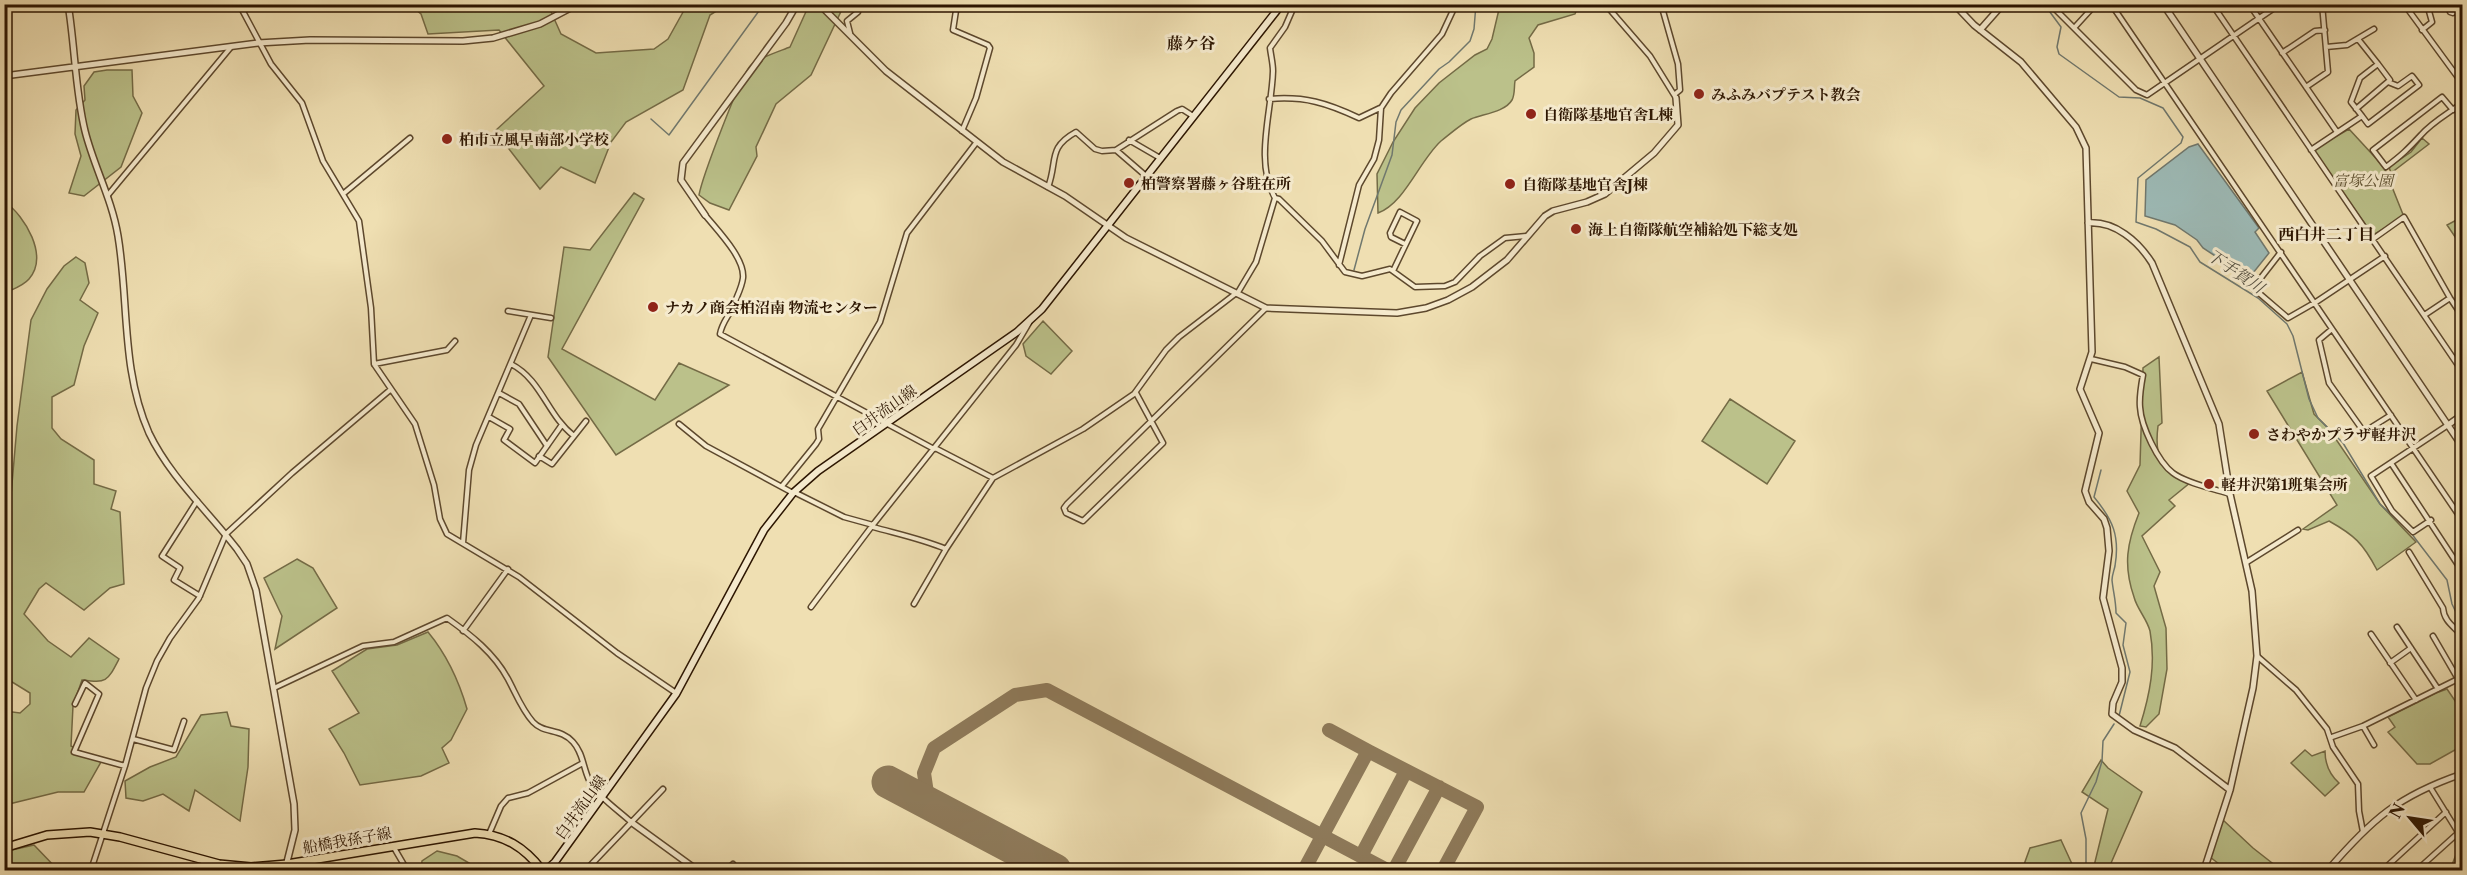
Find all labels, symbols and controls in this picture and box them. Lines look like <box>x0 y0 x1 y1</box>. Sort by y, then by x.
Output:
district label: 藤ケ谷 <box>1167 33 1215 53</box>
place label: みふみバプテスト教会 <box>1711 85 1860 104</box>
marker: みふみバプテスト教会 <box>1692 87 1706 101</box>
place label: 自衛隊基地官舎L棟 <box>1543 105 1673 124</box>
marker: 自衛隊基地官舎L棟 <box>1524 107 1538 121</box>
place label: 柏市立風早南部小学校 <box>459 130 609 149</box>
marker: 柏市立風早南部小学校 <box>440 132 454 146</box>
park label: 富塚公園 <box>2333 171 2396 190</box>
place label: 柏警察署藤ヶ谷駐在所 <box>1141 174 1291 193</box>
place label: 自衛隊基地官舎J棟 <box>1522 175 1648 194</box>
marker: 柏警察署藤ヶ谷駐在所 <box>1122 176 1136 190</box>
marker: 自衛隊基地官舎J棟 <box>1503 177 1517 191</box>
place label: 海上自衛隊航空補給処下総支処 <box>1588 220 1798 239</box>
marker: 海上自衛隊航空補給処下総支処 <box>1569 222 1583 236</box>
district label: 西白井二丁目 <box>2278 224 2374 244</box>
water label: 下手賀川 <box>2204 245 2270 298</box>
place label: ナカノ商会柏沼南 物流センター <box>665 298 878 317</box>
marker: ナカノ商会柏沼南 物流センター <box>646 300 660 314</box>
street label: 白井流山線 <box>848 381 920 439</box>
place label: さわやかプラザ軽井沢 <box>2266 425 2416 444</box>
marker: さわやかプラザ軽井沢 <box>2247 427 2261 441</box>
place label: 軽井沢第1班集会所 <box>2221 475 2348 494</box>
marker: 軽井沢第1班集会所 <box>2202 477 2216 491</box>
street label: 白井流山線 <box>550 771 610 843</box>
north arrow <box>2380 788 2440 848</box>
text: N <box>2385 800 2409 822</box>
street label: 船橋我孫子線 <box>301 823 393 857</box>

